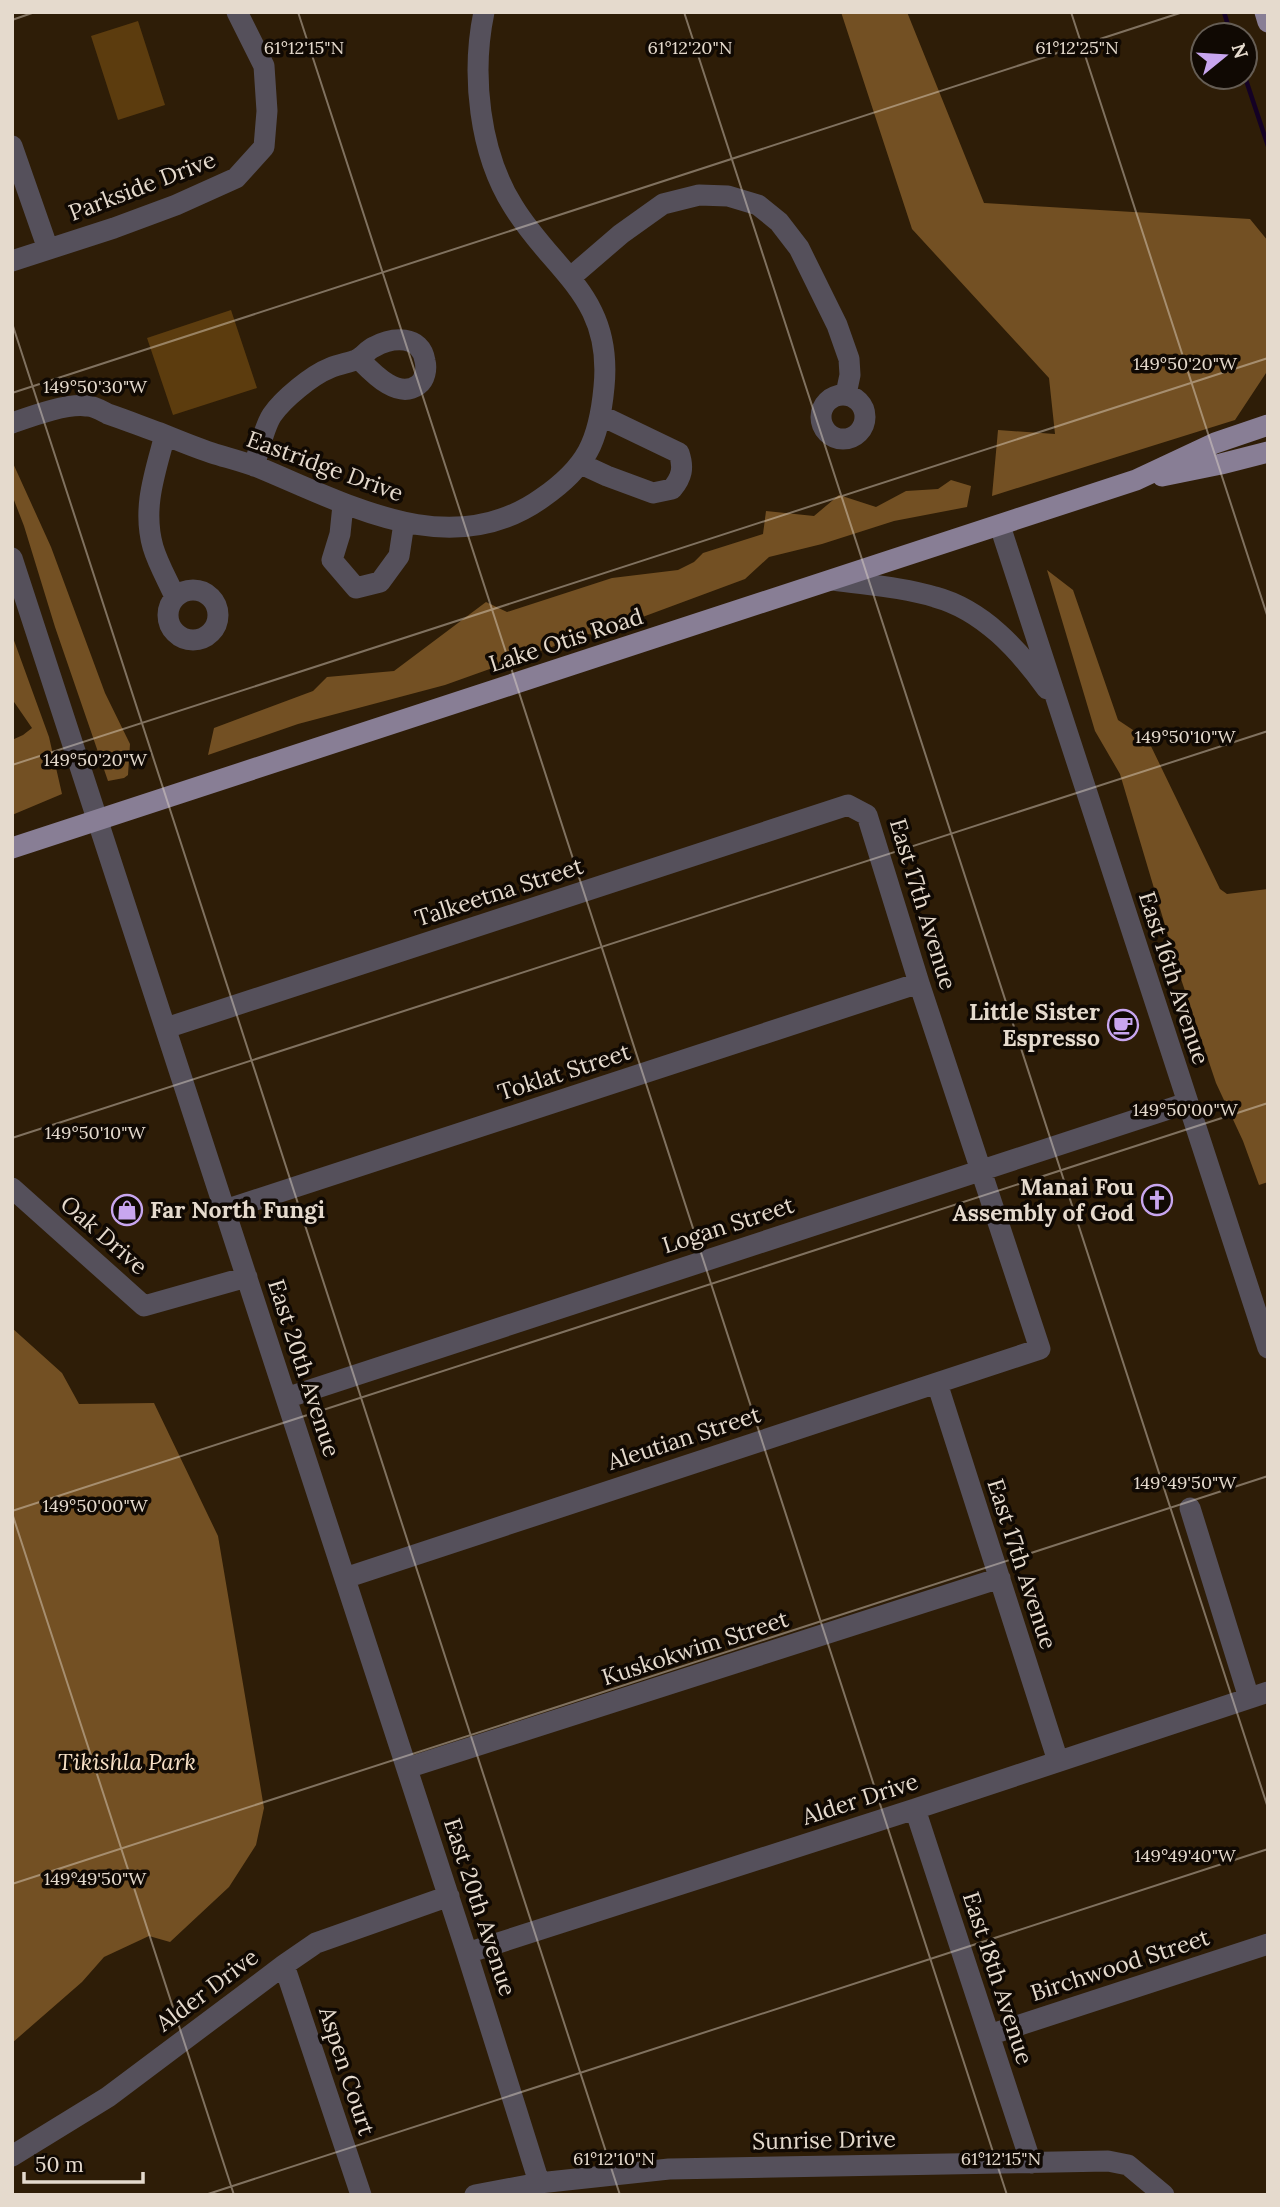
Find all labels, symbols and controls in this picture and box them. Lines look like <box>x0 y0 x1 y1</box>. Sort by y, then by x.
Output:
north arrow <box>1189 21 1259 91</box>
text: 61°12'15"N <box>264 36 344 59</box>
text: 61°12'20"N <box>648 36 733 59</box>
text: 61°12'25"N <box>1035 36 1119 59</box>
text: N <box>1226 40 1254 62</box>
street label: Parkside Drive <box>64 144 219 227</box>
text: 149°50'20"W <box>1133 352 1238 375</box>
text: 149°50'30"W <box>43 375 148 398</box>
street label: Eastridge Drive <box>243 424 407 507</box>
street label: Lake Otis Road <box>485 601 647 678</box>
text: 149°50'10"W <box>1135 725 1236 748</box>
text: 149°50'20"W <box>43 748 148 771</box>
street label: East 17th Avenue <box>884 815 963 993</box>
street label: Talkeetna Street <box>411 851 587 932</box>
street label: East 16th Avenue <box>1133 888 1216 1068</box>
place label: Little Sister Espresso <box>969 997 1100 1052</box>
cafe icon: Little Sister Espresso <box>1106 1008 1140 1042</box>
street label: Toklat Street <box>494 1036 634 1107</box>
text: 149°50'00"W <box>1132 1098 1239 1121</box>
text: 149°50'10"W <box>45 1121 146 1144</box>
place label: Manai Fou Assembly of God <box>953 1172 1134 1227</box>
church icon: Manai Fou Assembly of God <box>1140 1183 1174 1217</box>
street label: Oak Drive <box>55 1189 154 1280</box>
street label: Logan Street <box>658 1190 797 1259</box>
shop icon: Far North Fungi <box>110 1193 144 1227</box>
place label: Far North Fungi <box>150 1195 325 1224</box>
street label: East 20th Avenue <box>262 1275 347 1460</box>
street label: Aleutian Street <box>603 1399 764 1476</box>
text: 149°49'50"W <box>1134 1471 1237 1494</box>
street label: East 17th Avenue <box>981 1475 1064 1653</box>
text: 149°50'00"W <box>42 1494 149 1517</box>
street label: Kuskokwim Street <box>598 1604 792 1691</box>
park label: Tikishla Park <box>58 1747 196 1776</box>
street label: Alder Drive <box>797 1766 922 1831</box>
street label: East 20th Avenue <box>438 1814 523 1999</box>
text: 149°49'40"W <box>1134 1844 1237 1867</box>
text: 149°49'50"W <box>44 1867 147 1890</box>
street label: East 18th Avenue <box>957 1888 1040 2068</box>
street label: Birchwood Street <box>1027 1922 1213 2007</box>
street label: Alder Drive <box>149 1942 264 2038</box>
street label: Aspen Court <box>313 2002 382 2139</box>
street label: Sunrise Drive <box>752 2124 896 2155</box>
scale bar <box>24 2140 144 2184</box>
text: 61°12'10"N <box>573 2147 655 2170</box>
text: 61°12'15"N <box>961 2147 1041 2170</box>
text: 50 m <box>35 2151 84 2178</box>

